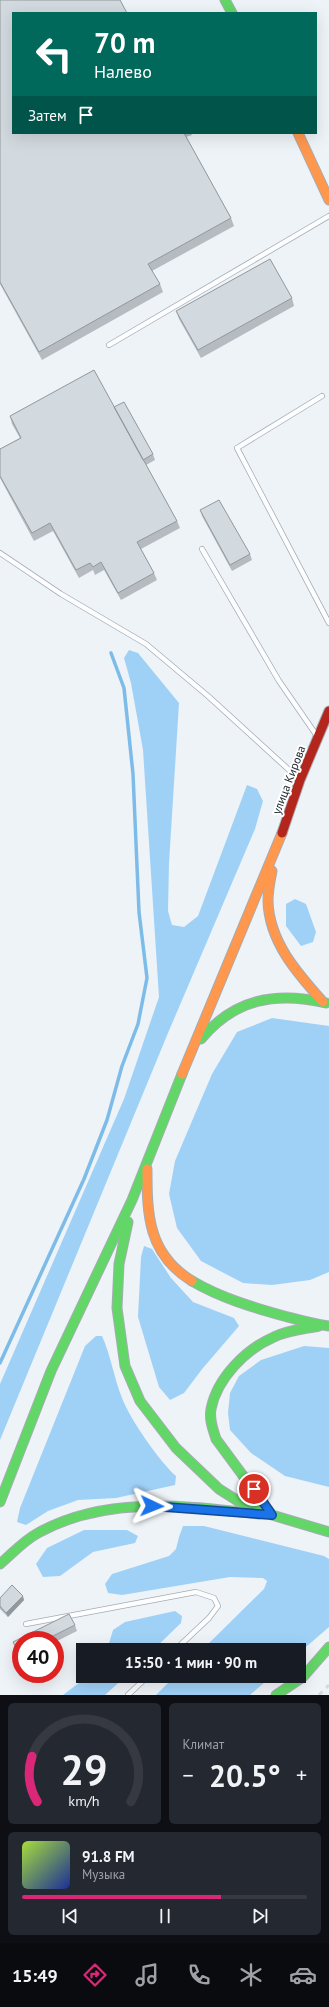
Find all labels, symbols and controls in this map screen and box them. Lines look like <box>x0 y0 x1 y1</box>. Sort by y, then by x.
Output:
text: 70 m <box>94 24 155 61</box>
icon: left <box>28 28 80 80</box>
text: Налево <box>94 60 152 83</box>
icon: arrive <box>75 104 97 126</box>
text: Затем <box>28 106 67 125</box>
street label: улица Кирова <box>269 743 309 816</box>
pin <box>237 1472 271 1506</box>
icon: arrive <box>243 1478 265 1500</box>
position arrow <box>131 1485 173 1527</box>
speed limit sign: 40 <box>12 1631 64 1683</box>
text: 15:50 · 1 мин · 90 m <box>125 1653 257 1672</box>
text: Климат <box>183 1736 224 1753</box>
text: 29 <box>61 1742 108 1795</box>
text: 20.5° <box>209 1756 281 1795</box>
text: − <box>183 1761 194 1789</box>
text: + <box>296 1761 307 1789</box>
text: km/h <box>69 1790 100 1809</box>
text: 91.8 FM <box>82 1847 135 1866</box>
text: Музыка <box>82 1866 125 1883</box>
icon: previous <box>59 1905 81 1927</box>
icon: pause <box>154 1905 176 1927</box>
icon: next <box>249 1905 271 1927</box>
icon: directions <box>81 1961 109 1989</box>
icon: music <box>133 1961 161 1989</box>
icon: phone <box>185 1961 213 1989</box>
icon: climate <box>237 1961 265 1989</box>
icon: car <box>289 1961 317 1989</box>
text: 15:49 <box>12 1964 58 1987</box>

